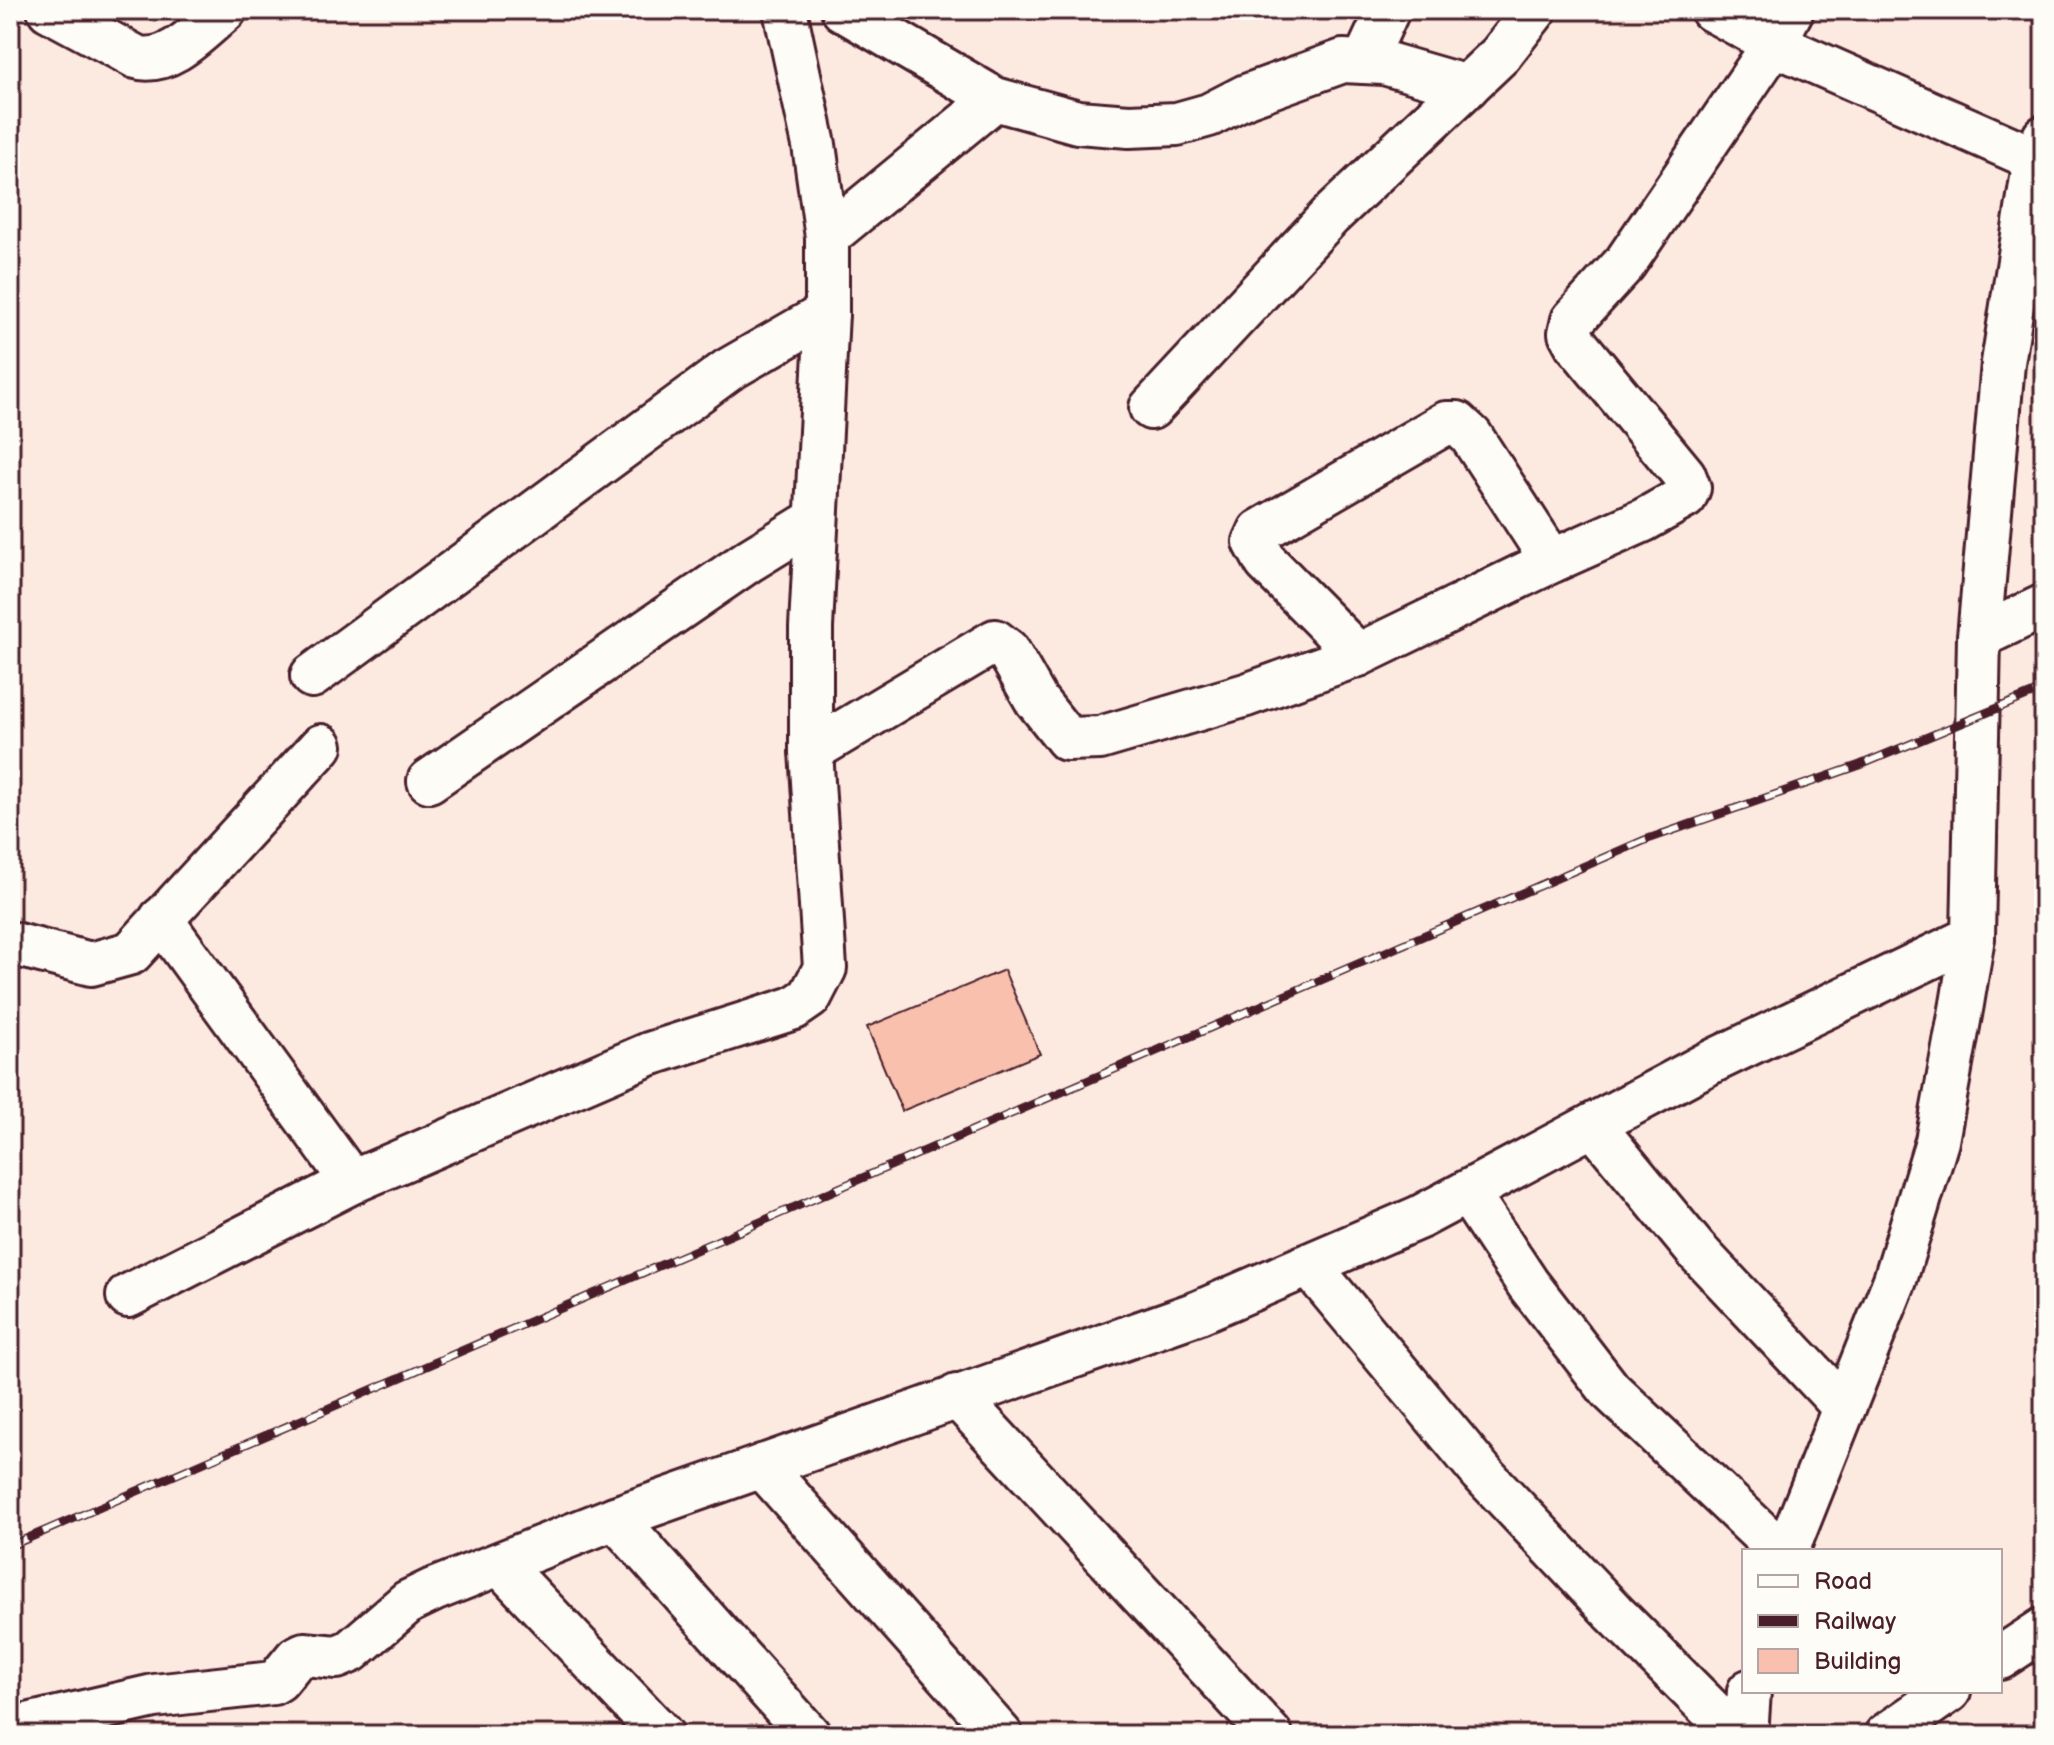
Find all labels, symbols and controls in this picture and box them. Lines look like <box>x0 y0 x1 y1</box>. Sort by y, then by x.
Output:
legend <box>1742 1549 2002 1693</box>
text: Road <box>1814 1567 1872 1596</box>
text: Railway <box>1814 1607 1896 1636</box>
text: Building <box>1814 1647 1901 1676</box>

